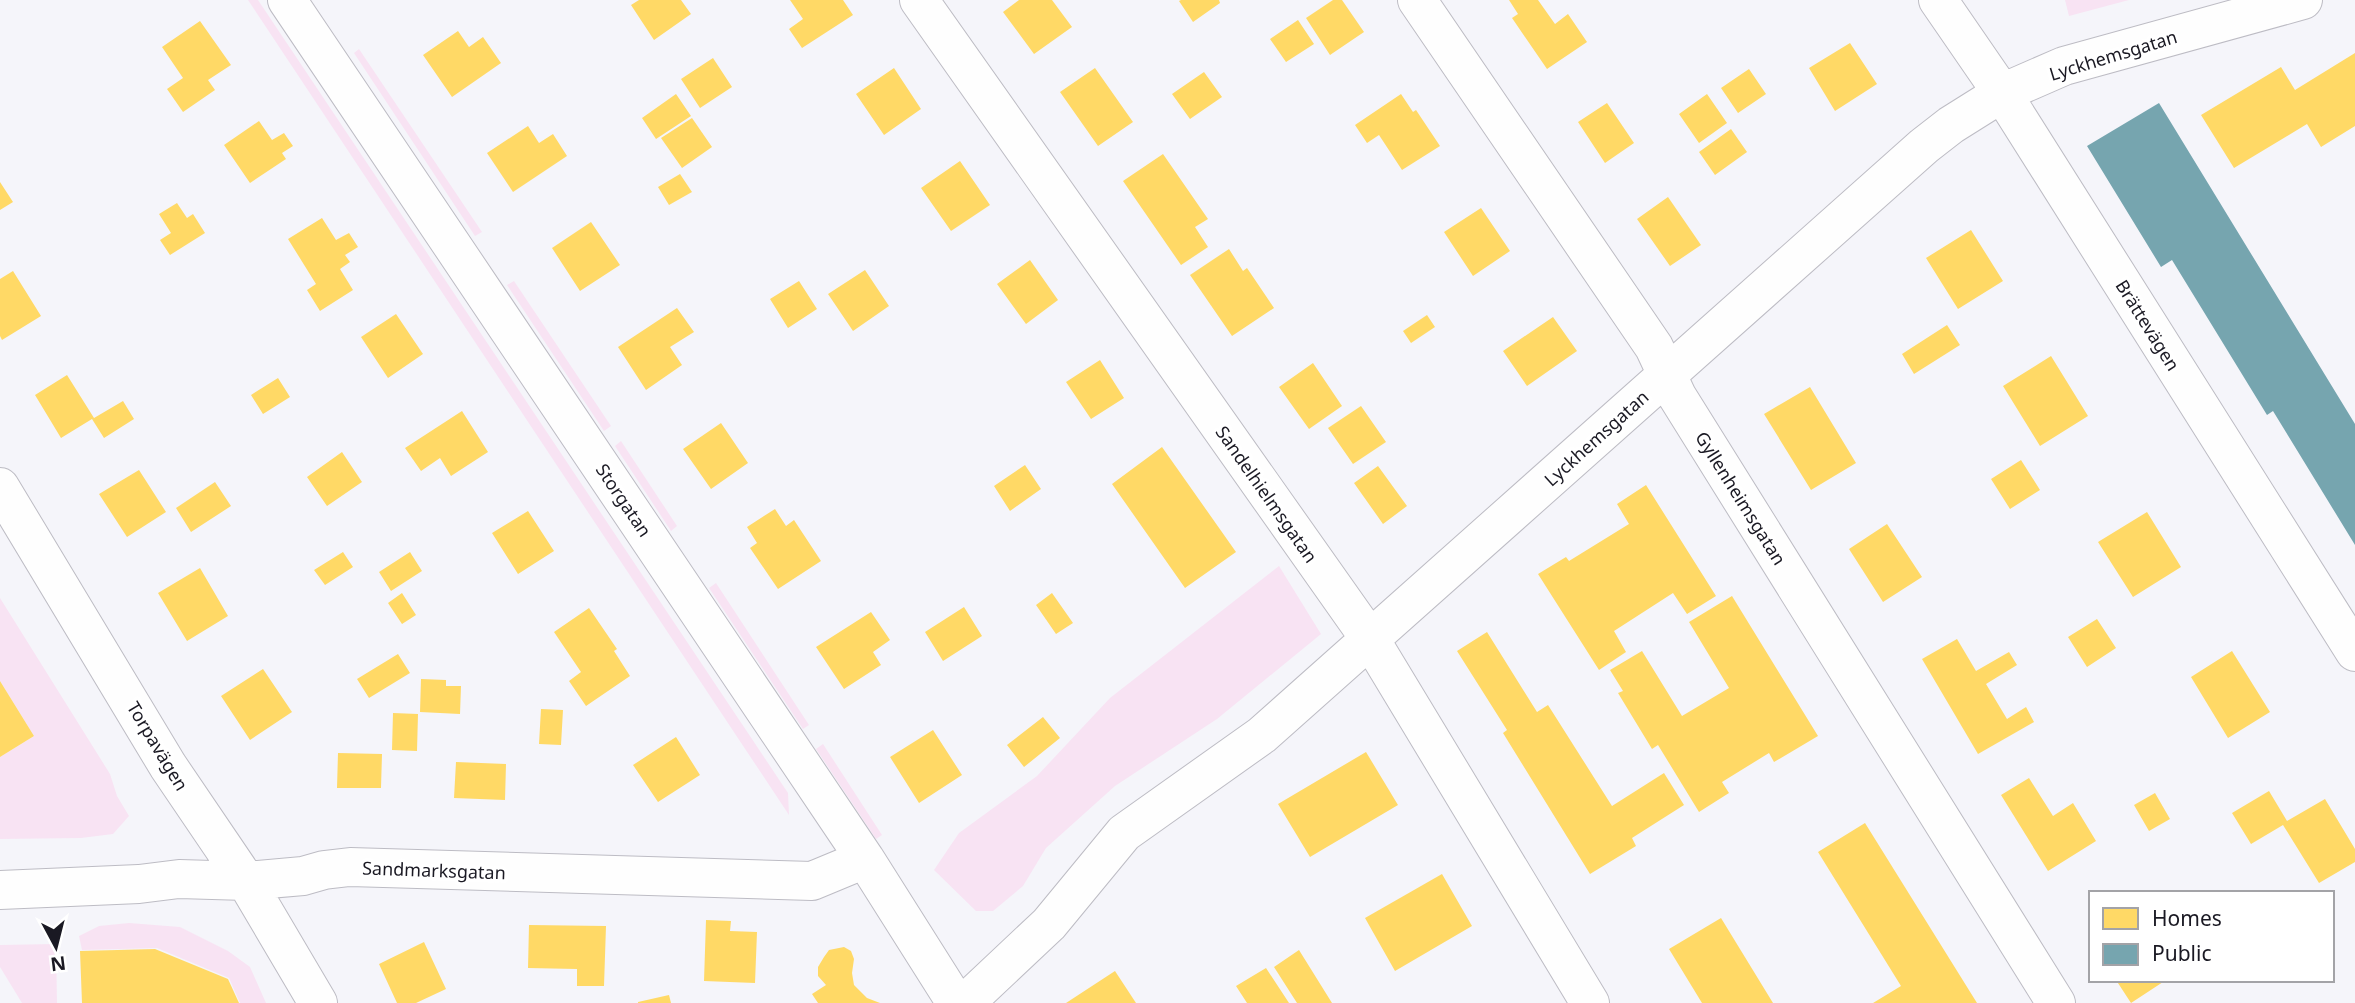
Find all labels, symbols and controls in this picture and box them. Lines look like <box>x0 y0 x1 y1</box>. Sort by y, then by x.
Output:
street label: Lyckhemsgatan <box>2046 24 2180 86</box>
street label: Brättevägen <box>2110 275 2186 375</box>
street label: Lyckhemsgatan <box>1539 385 1653 491</box>
street label: Sandelhielmsgatan <box>1211 421 1323 567</box>
street label: Gyllenheimsgatan <box>1690 427 1792 569</box>
street label: Storgatan <box>591 459 657 541</box>
street label: Torpavägen <box>122 697 194 795</box>
street label: Sandmarksgatan <box>362 856 506 884</box>
legend <box>2089 891 2334 982</box>
text: Homes <box>2152 904 2222 932</box>
north arrow <box>21 912 91 982</box>
text: Public <box>2152 939 2212 967</box>
text: N <box>49 950 67 978</box>

